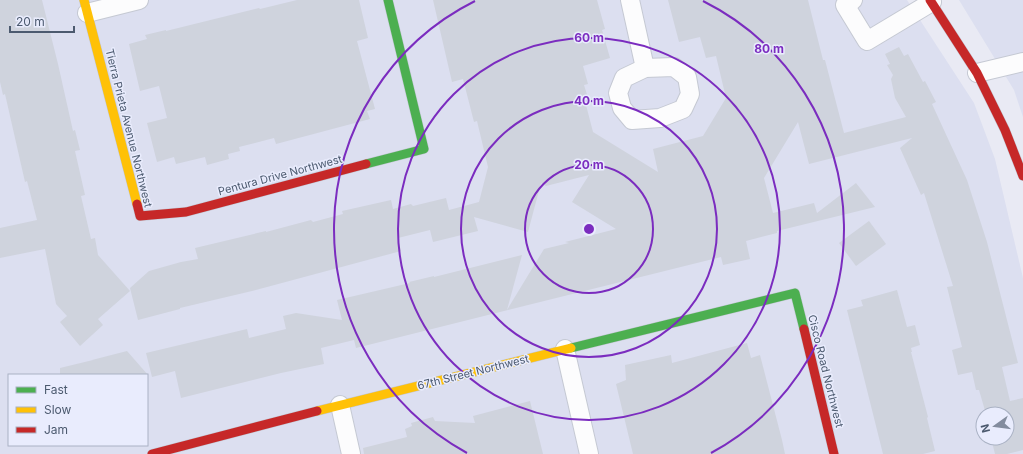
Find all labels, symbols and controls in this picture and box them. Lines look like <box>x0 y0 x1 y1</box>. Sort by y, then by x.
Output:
scale bar <box>10 8 74 34</box>
text: 20 m <box>16 14 45 29</box>
text: 60 m <box>574 30 604 45</box>
text: 80 m <box>754 41 784 56</box>
street label: Tierra Prieta Avenue Northwest <box>103 47 156 209</box>
text: 40 m <box>574 93 604 108</box>
street label: Pentura Drive Northwest <box>217 152 344 198</box>
text: 20 m <box>574 157 604 172</box>
centre of rings <box>582 222 596 236</box>
street label: Cisco Road Northwest <box>805 313 847 429</box>
street label: 67th Street Northwest <box>416 351 531 393</box>
legend <box>8 374 148 446</box>
text: Fast <box>44 382 68 397</box>
text: Slow <box>44 402 72 417</box>
north arrow <box>975 406 1015 446</box>
text: Jam <box>44 422 68 437</box>
text: N <box>977 423 993 434</box>

